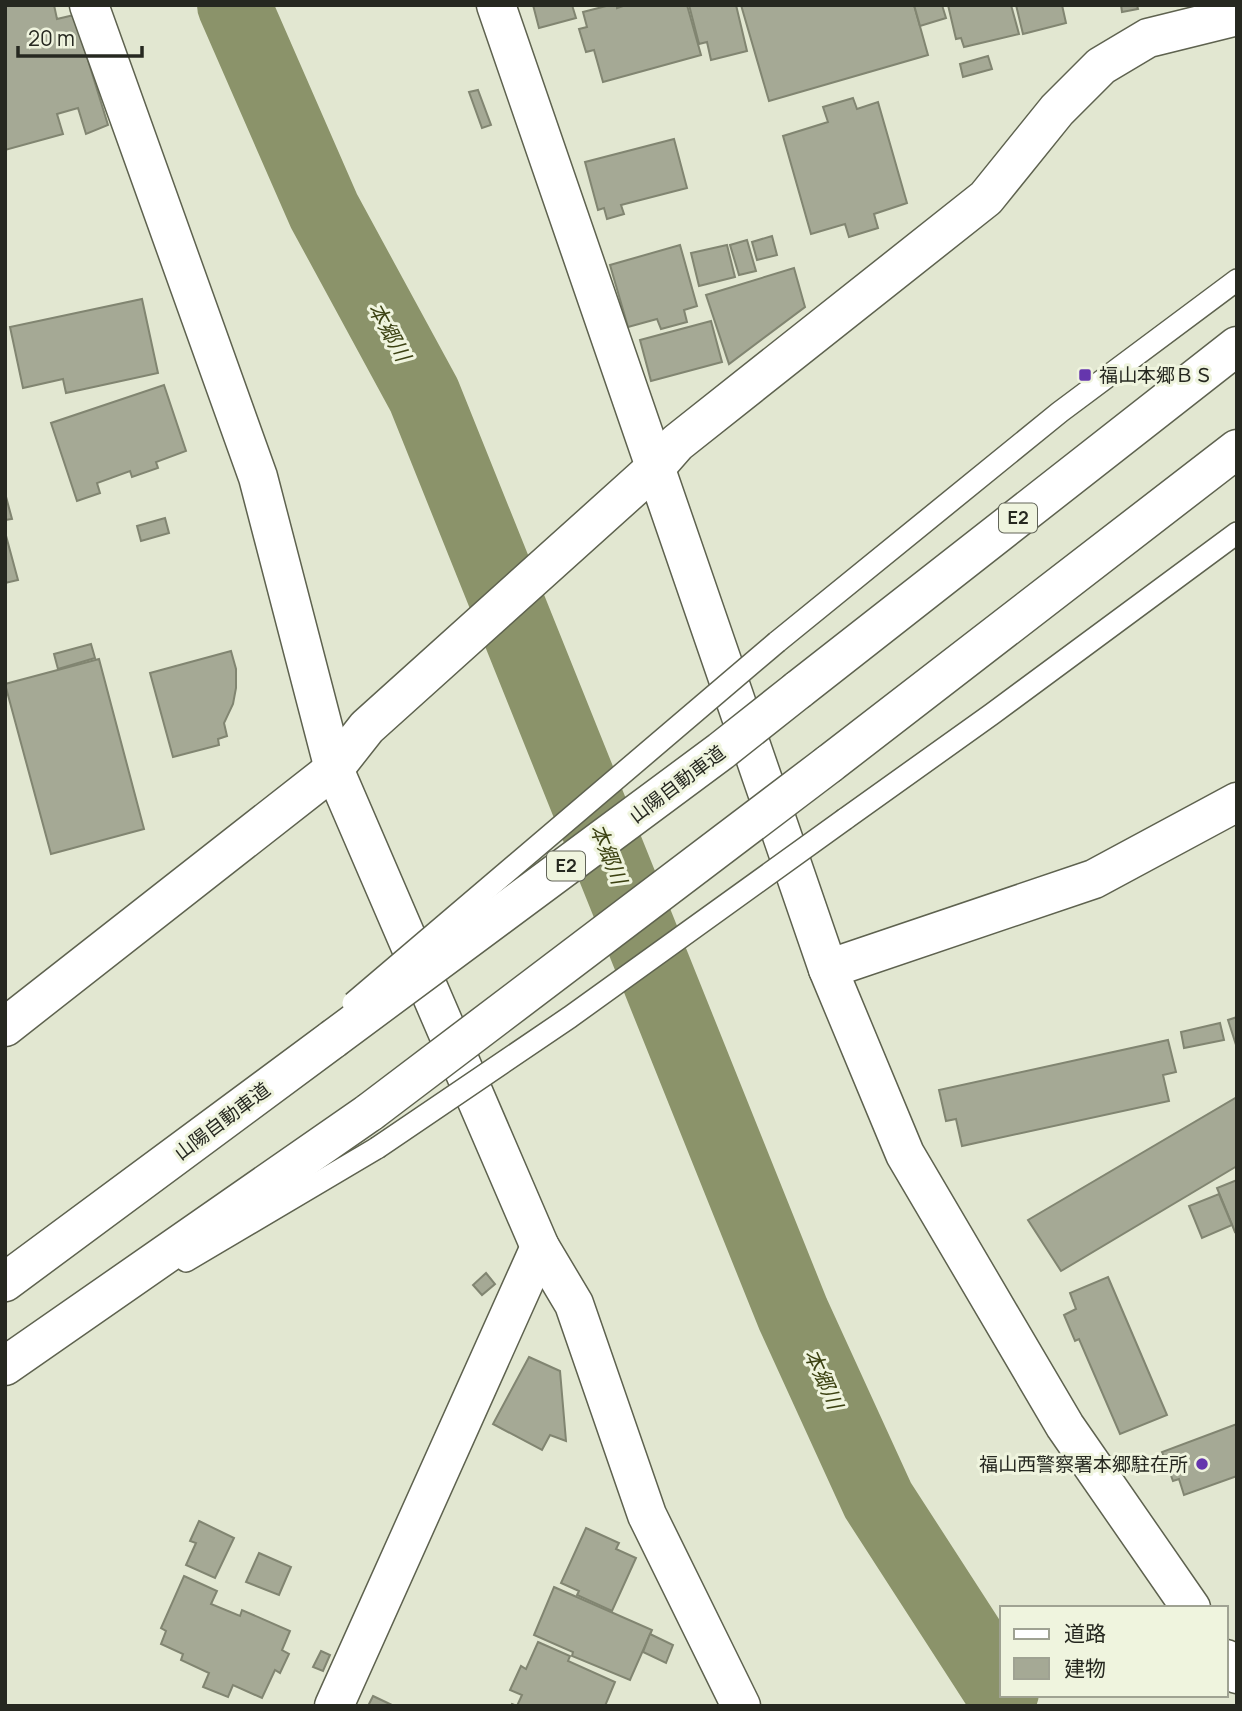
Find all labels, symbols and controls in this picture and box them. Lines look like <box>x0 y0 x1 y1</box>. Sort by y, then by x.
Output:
scale bar <box>18 14 142 58</box>
text: 20 m <box>28 24 75 52</box>
water label: 本郷川 <box>362 297 418 368</box>
place label: 福山本郷ＢＳ <box>1099 362 1213 388</box>
marker: 福山本郷ＢＳ <box>1077 367 1093 383</box>
road number: E2 <box>999 504 1037 532</box>
street label: 山陽自動車道 <box>624 739 730 829</box>
water label: 本郷川 <box>584 819 634 890</box>
road number: E2 <box>547 852 585 880</box>
street label: 山陽自動車道 <box>169 1076 275 1166</box>
water label: 本郷川 <box>798 1344 850 1415</box>
place label: 福山西警察署本郷駐在所 <box>979 1451 1188 1477</box>
marker: 福山西警察署本郷駐在所 <box>1194 1456 1210 1472</box>
legend <box>1000 1606 1228 1697</box>
text: 道路 <box>1064 1619 1106 1647</box>
text: 建物 <box>1064 1654 1106 1682</box>

